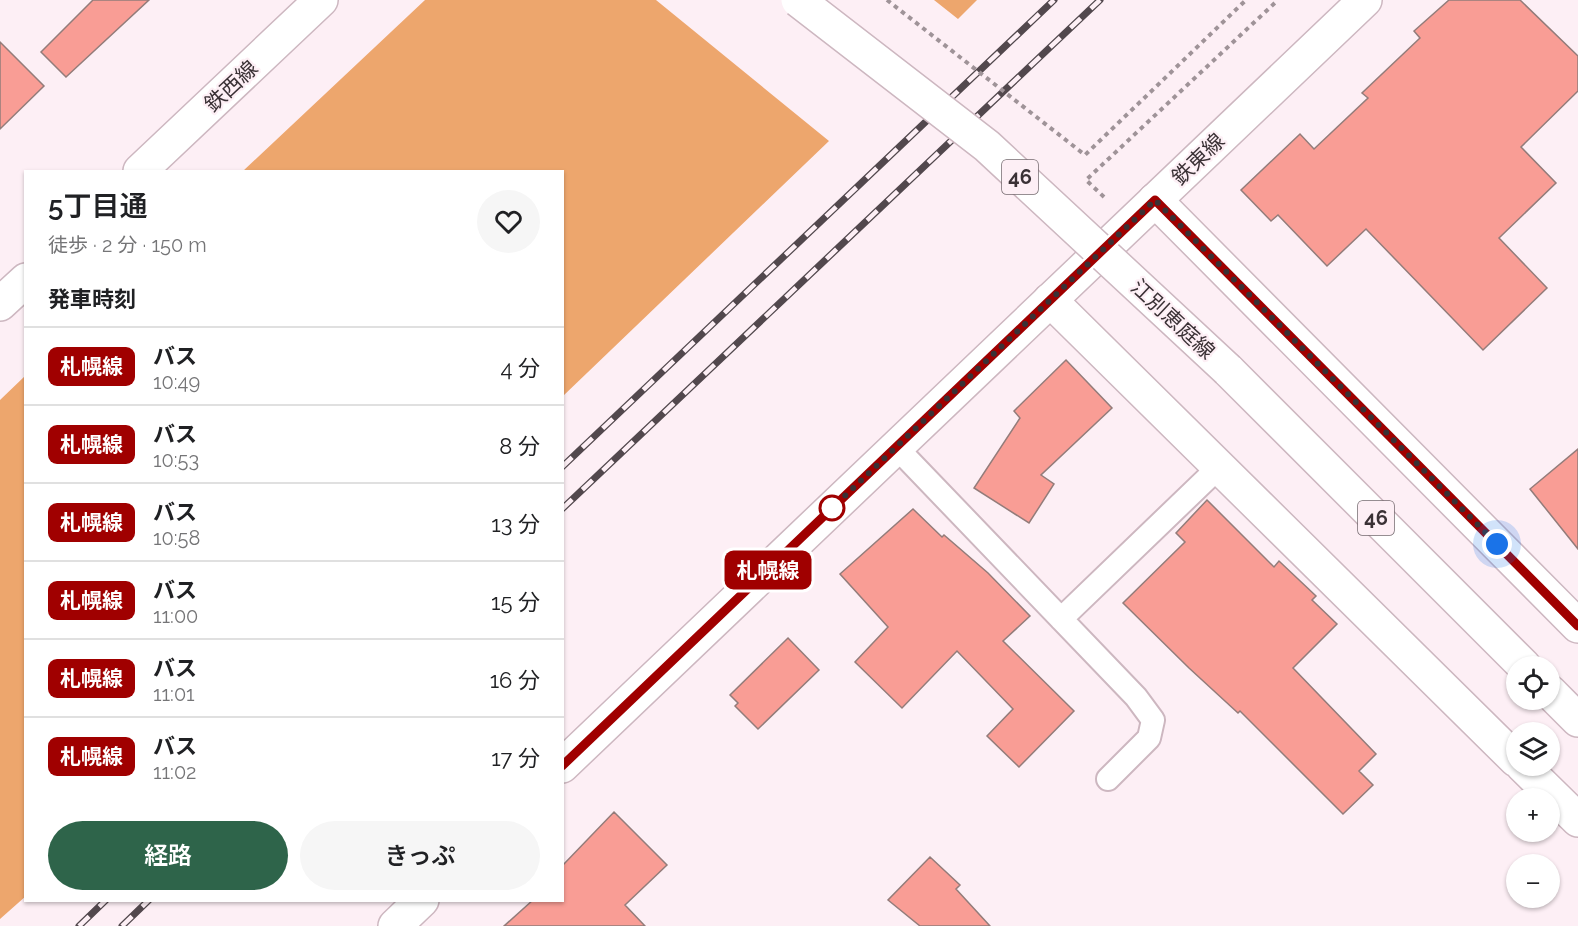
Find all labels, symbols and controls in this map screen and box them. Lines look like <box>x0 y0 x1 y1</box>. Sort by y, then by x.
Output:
street label: 鉄西線 <box>199 55 263 117</box>
street label: 鉄東線 <box>1167 128 1229 190</box>
road number: 46 <box>1002 160 1038 194</box>
text: 5丁目通 <box>48 190 147 223</box>
button: heart <box>477 190 540 253</box>
text: 徒歩 · 2 分 · 150 m <box>48 233 207 257</box>
street label: 江別恵庭線 <box>1126 274 1220 364</box>
text: 発車時刻 <box>48 286 136 312</box>
text: バス <box>153 343 197 369</box>
text: 札幌線 <box>60 354 123 379</box>
text: 4 分 <box>500 355 540 381</box>
text: 10:49 <box>153 370 200 394</box>
text: バス <box>153 421 197 447</box>
text: 札幌線 <box>60 432 123 457</box>
text: 8 分 <box>499 433 540 459</box>
text: 10:53 <box>153 448 199 472</box>
unlabelled marker <box>819 495 845 521</box>
text: バス <box>153 499 197 525</box>
road number: 46 <box>1358 501 1394 535</box>
text: 札幌線 <box>60 510 123 535</box>
text: 13 分 <box>491 511 540 537</box>
text: 10:58 <box>153 526 200 550</box>
your location <box>1482 529 1512 559</box>
line badge: 札幌線 <box>734 550 802 590</box>
text: 札幌線 <box>737 558 800 583</box>
text: バス <box>153 577 197 603</box>
text: 札幌線 <box>60 588 123 613</box>
text: 15 分 <box>491 589 540 615</box>
text: 11:00 <box>153 604 198 628</box>
text: バス <box>153 655 197 681</box>
map controls <box>1506 656 1560 908</box>
button: locate <box>1506 656 1560 710</box>
text: 札幌線 <box>60 666 123 691</box>
text: 16 分 <box>490 667 540 693</box>
text: 11:01 <box>153 682 195 706</box>
button: layers <box>1506 722 1560 776</box>
text: バス <box>153 733 197 759</box>
text: 札幌線 <box>60 744 123 769</box>
text: 17 分 <box>491 745 540 771</box>
text: 11:02 <box>153 760 197 784</box>
button: + <box>1506 788 1560 842</box>
button: 経路 <box>48 821 288 890</box>
button: きっぷ <box>300 821 540 890</box>
button: − <box>1506 854 1560 908</box>

